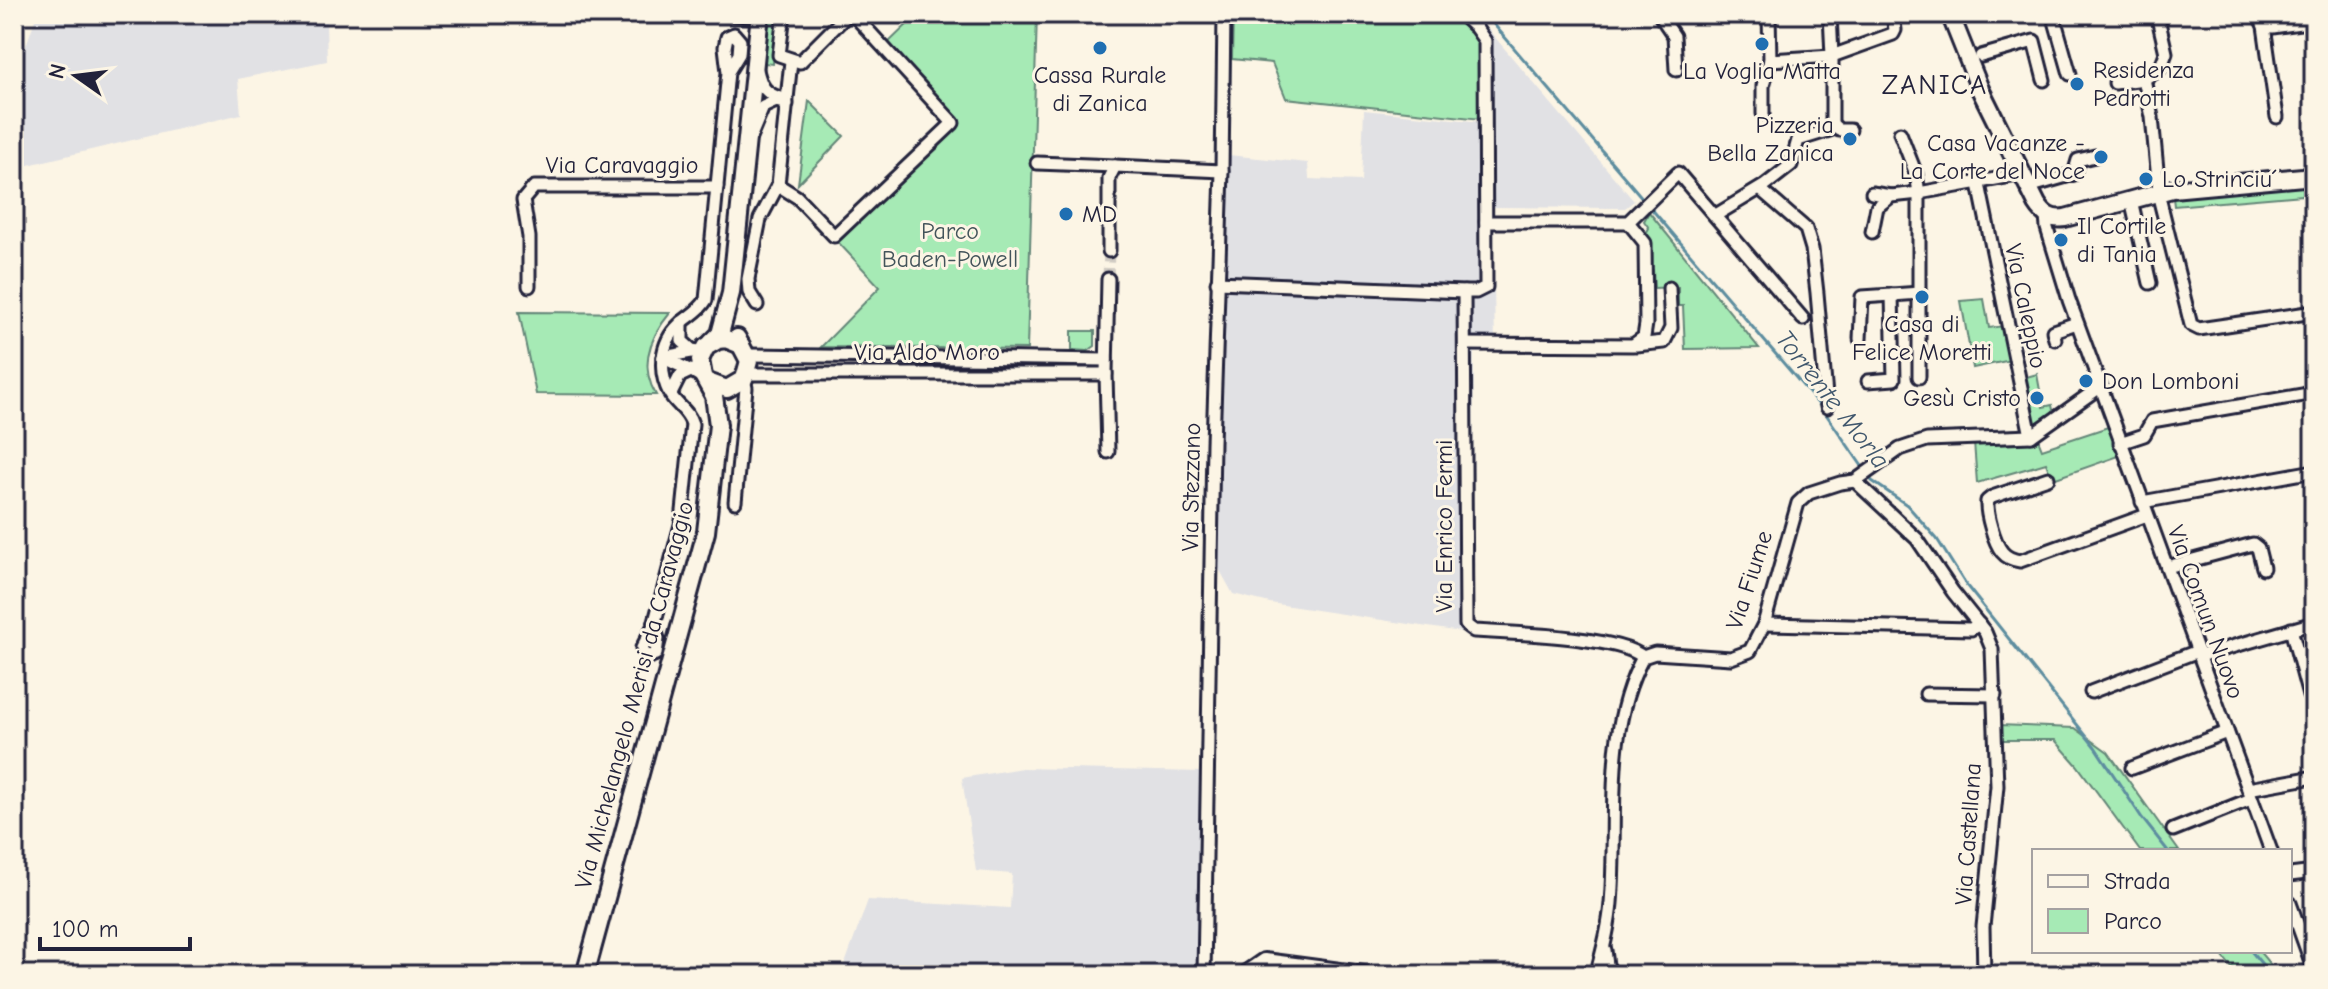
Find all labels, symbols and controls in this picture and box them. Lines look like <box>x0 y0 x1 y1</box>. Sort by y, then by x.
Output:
marker: La Voglia Matta <box>1753 35 1771 53</box>
north arrow <box>36 36 116 116</box>
marker: Cassa Rurale di Zanica <box>1091 39 1109 57</box>
place label: Residenza Pedrotti <box>2093 56 2195 112</box>
place label: La Voglia Matta <box>1683 57 1841 85</box>
text: N <box>43 61 72 82</box>
place label: Cassa Rurale di Zanica <box>1034 61 1166 117</box>
district label: ZANICA <box>1882 69 1988 101</box>
marker: Residenza Pedrotti <box>2068 75 2086 93</box>
place label: Pizzeria Bella Zanica <box>1707 111 1834 167</box>
place label: Casa Vacanze - La Corte del Noce <box>1900 129 2085 185</box>
marker: Pizzeria Bella Zanica <box>1841 130 1859 148</box>
marker: Casa Vacanze - La Corte del Noce <box>2092 148 2110 166</box>
street label: Via Caravaggio <box>546 151 698 179</box>
place label: Lo Strinciu´ <box>2162 165 2277 193</box>
marker: Lo Strinciu´ <box>2137 170 2155 188</box>
place label: MD <box>1082 200 1117 228</box>
marker: MD <box>1057 205 1075 223</box>
place label: Il Cortile di Tania <box>2077 212 2166 268</box>
park label: Parco Baden-Powell <box>882 217 1018 273</box>
marker: Il Cortile di Tania <box>2052 231 2070 249</box>
street label: Via Caleppio <box>1999 241 2053 371</box>
marker: Casa di Felice Moretti <box>1913 288 1931 306</box>
place label: Casa di Felice Moretti <box>1852 310 1992 366</box>
water label: Torrente Morla <box>1769 325 1895 475</box>
street label: Via Aldo Moro <box>854 338 1000 366</box>
place label: Don Lomboni <box>2102 367 2239 395</box>
marker: Don Lomboni <box>2077 372 2095 390</box>
place label: Gesù Cristo <box>1903 384 2021 412</box>
marker: Gesù Cristo <box>2028 389 2046 407</box>
street label: Via Stezzano <box>1176 422 1206 552</box>
street label: Via Enrico Fermi <box>1430 439 1458 613</box>
street label: Via Michelangelo Merisi da Caravaggio <box>569 498 699 892</box>
street label: Via Comun Nuovo <box>2162 522 2250 702</box>
street label: Via Fiume <box>1720 527 1778 633</box>
street label: Via Castellana <box>1949 762 1987 906</box>
legend <box>2032 849 2292 953</box>
text: Strada <box>2104 867 2171 895</box>
scale bar <box>40 901 190 951</box>
text: Parco <box>2104 907 2162 935</box>
text: 100 m <box>52 915 119 943</box>

